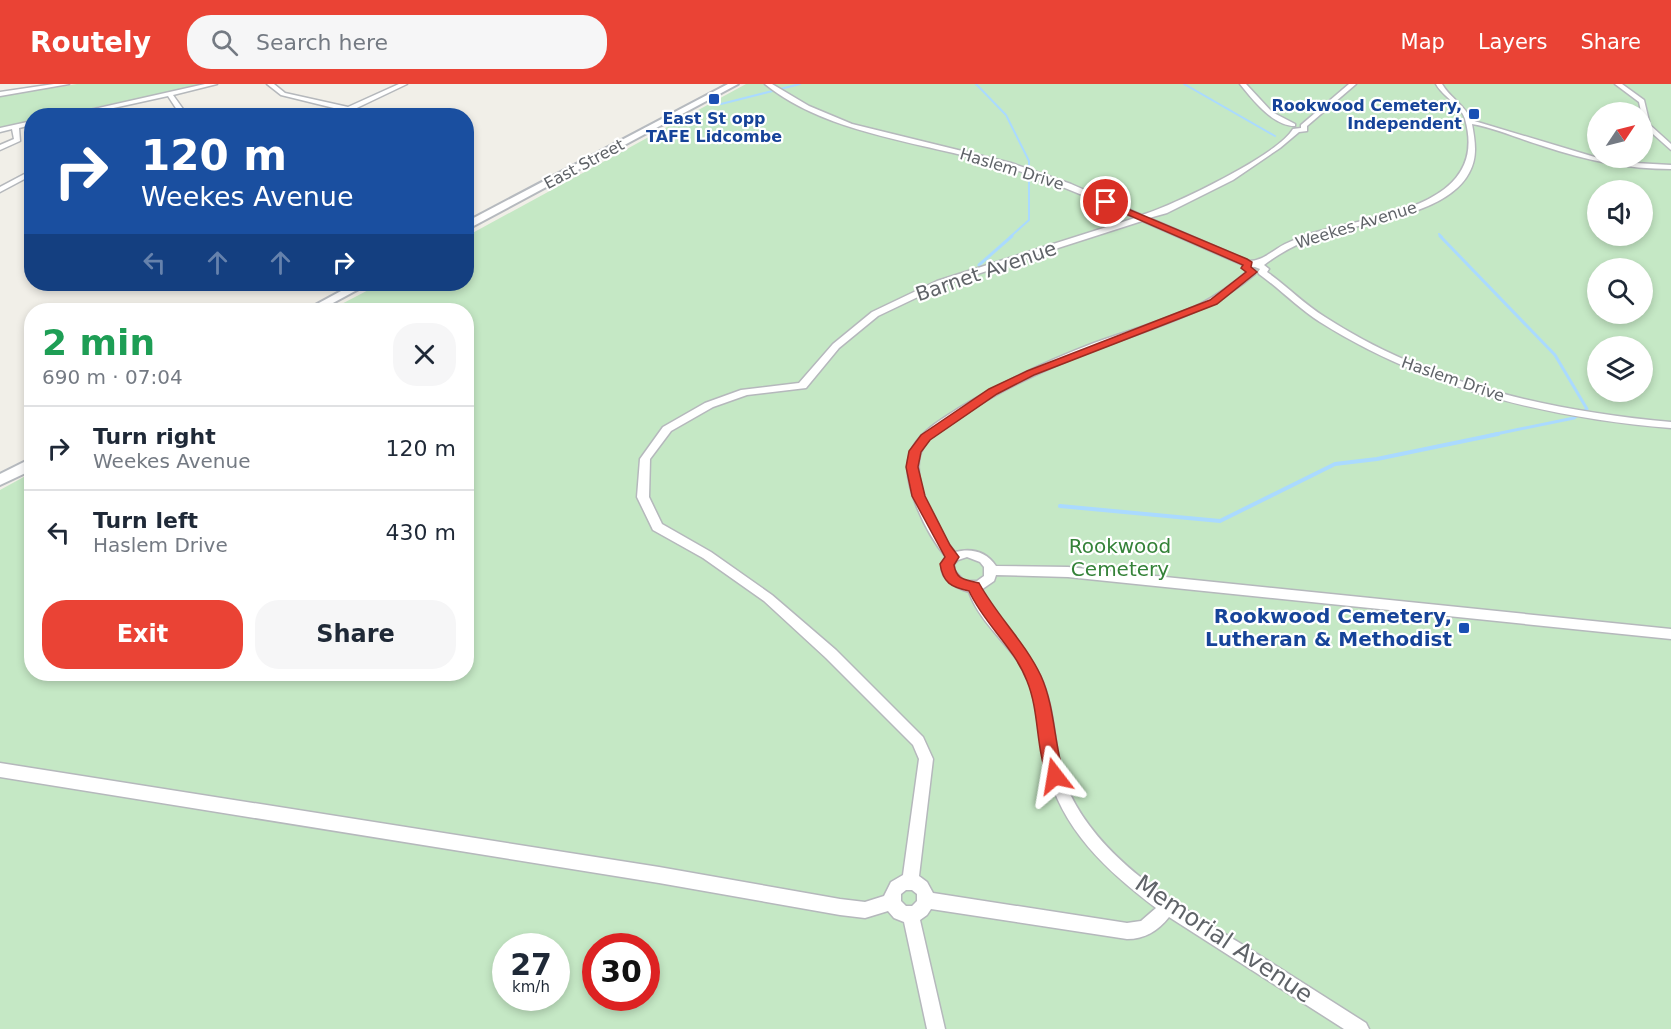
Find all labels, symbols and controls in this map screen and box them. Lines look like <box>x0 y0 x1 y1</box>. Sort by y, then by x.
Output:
search box <box>187 15 607 69</box>
text: Routely <box>30 26 151 59</box>
icon: search <box>208 26 241 59</box>
text: Search here <box>256 30 388 55</box>
text: Map <box>1401 30 1445 54</box>
text: Layers <box>1478 30 1547 54</box>
text: Share <box>1580 30 1641 54</box>
marker: East St opp TAFE Lidcombe <box>707 92 721 106</box>
place label: Rookwood Cemetery, Independent <box>1271 96 1462 133</box>
north arrow <box>1587 102 1653 168</box>
map controls <box>1587 102 1653 402</box>
marker: Rookwood Cemetery, Independent <box>1467 107 1481 121</box>
place label: East St opp TAFE Lidcombe <box>646 109 782 146</box>
text: 120 m <box>141 131 287 180</box>
icon: right <box>42 132 120 210</box>
street label: East Street <box>541 135 627 193</box>
street label: Haslem Drive <box>958 144 1066 194</box>
pin <box>1080 176 1131 227</box>
button: sound <box>1587 180 1653 246</box>
text: Weekes Avenue <box>141 181 354 212</box>
icon: arrive <box>1089 185 1122 218</box>
street label: Weekes Avenue <box>1293 197 1419 253</box>
street label: Barnet Avenue <box>912 236 1060 306</box>
icon: left <box>138 246 171 279</box>
icon: ahead <box>201 246 234 279</box>
icon: ahead <box>264 246 297 279</box>
icon: right <box>327 246 360 279</box>
button: search <box>1587 258 1653 324</box>
text: 2 min <box>42 322 155 363</box>
button: close <box>393 323 456 386</box>
button: layers <box>1587 336 1653 402</box>
street label: Haslem Drive <box>1399 352 1507 406</box>
text: 690 m · 07:04 <box>42 365 183 389</box>
text: Turn right <box>93 424 216 449</box>
icon: right <box>42 432 75 465</box>
text: 120 m <box>386 436 456 461</box>
text: Weekes Avenue <box>93 449 250 473</box>
text: Turn left <box>93 508 198 533</box>
icon: left <box>42 516 75 549</box>
text: 430 m <box>386 520 456 545</box>
text: Haslem Drive <box>93 533 228 557</box>
park label: Rookwood Cemetery <box>1069 534 1171 581</box>
button: Exit <box>42 600 243 669</box>
button: Share <box>255 600 456 669</box>
place label: Rookwood Cemetery, Lutheran & Methodist <box>1205 604 1452 651</box>
marker: Rookwood Cemetery, Lutheran & Methodist <box>1457 621 1471 635</box>
position arrow <box>1023 744 1087 808</box>
street label: Memorial Avenue <box>1130 869 1318 1009</box>
speed limit sign: 30 <box>582 933 660 1011</box>
text: 27 <box>510 947 552 982</box>
text: km/h <box>512 978 550 996</box>

